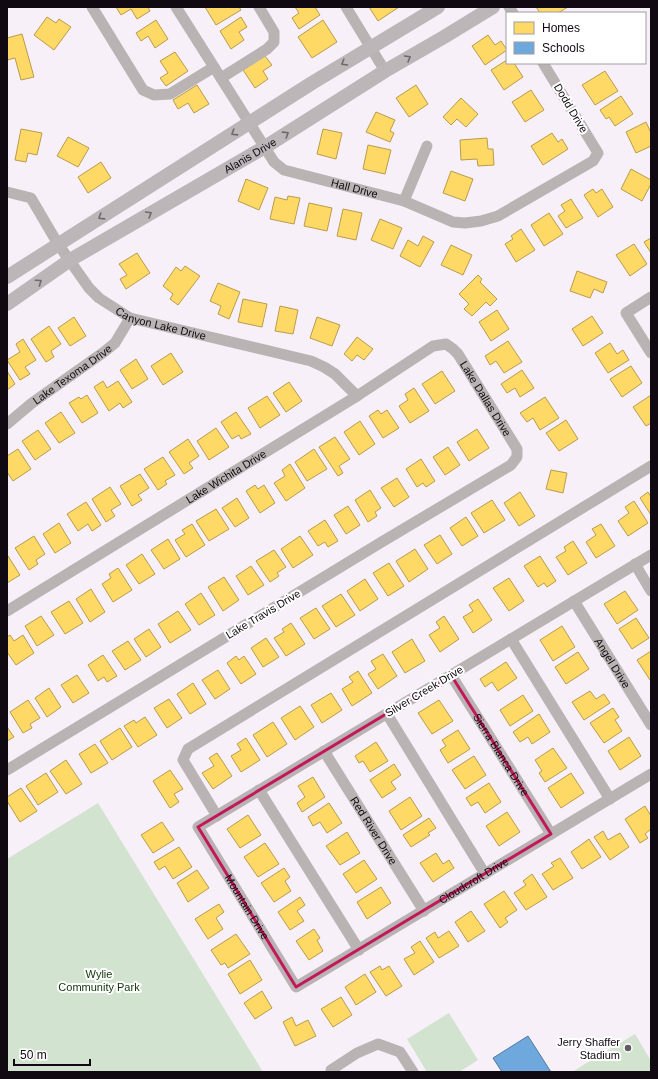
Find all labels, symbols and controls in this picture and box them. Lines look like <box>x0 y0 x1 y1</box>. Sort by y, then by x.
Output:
legend <box>506 12 646 64</box>
text: Homes <box>542 21 580 35</box>
text: Schools <box>542 41 585 55</box>
one-way arrow <box>404 56 411 63</box>
one-way arrow <box>341 59 348 66</box>
street label: Dodd Drive <box>552 81 590 135</box>
one-way arrow <box>231 128 238 135</box>
one-way arrow <box>282 131 289 138</box>
street label: Alanis Drive <box>222 135 278 176</box>
street label: Hall Drive <box>330 176 379 200</box>
one-way arrow <box>145 211 152 218</box>
one-way arrow <box>98 212 105 220</box>
one-way arrow <box>35 279 42 287</box>
street label: Canyon Lake Drive <box>114 304 207 342</box>
street label: Lake Texoma Drive <box>30 342 114 407</box>
street label: Lake Dallas Drive <box>458 359 514 438</box>
street label: Lake Wichita Drive <box>184 447 268 506</box>
street label: Lake Travis Drive <box>223 587 303 641</box>
street label: Angel Drive <box>592 636 633 690</box>
street label: Silver Creek Drive <box>383 663 465 719</box>
street label: Sierra Blanca Drive <box>471 711 531 798</box>
street label: Red River Drive <box>348 795 400 867</box>
street label: Cloudcroft Drive <box>437 855 510 906</box>
street label: Mountain Drive <box>222 872 271 942</box>
park label: Wylie Community Park <box>58 968 140 993</box>
place label: Jerry Shaffer Stadium <box>557 1036 620 1061</box>
scale bar <box>14 1041 90 1067</box>
marker: Jerry Shaffer Stadium <box>623 1043 633 1053</box>
text: 50 m <box>20 1048 47 1062</box>

